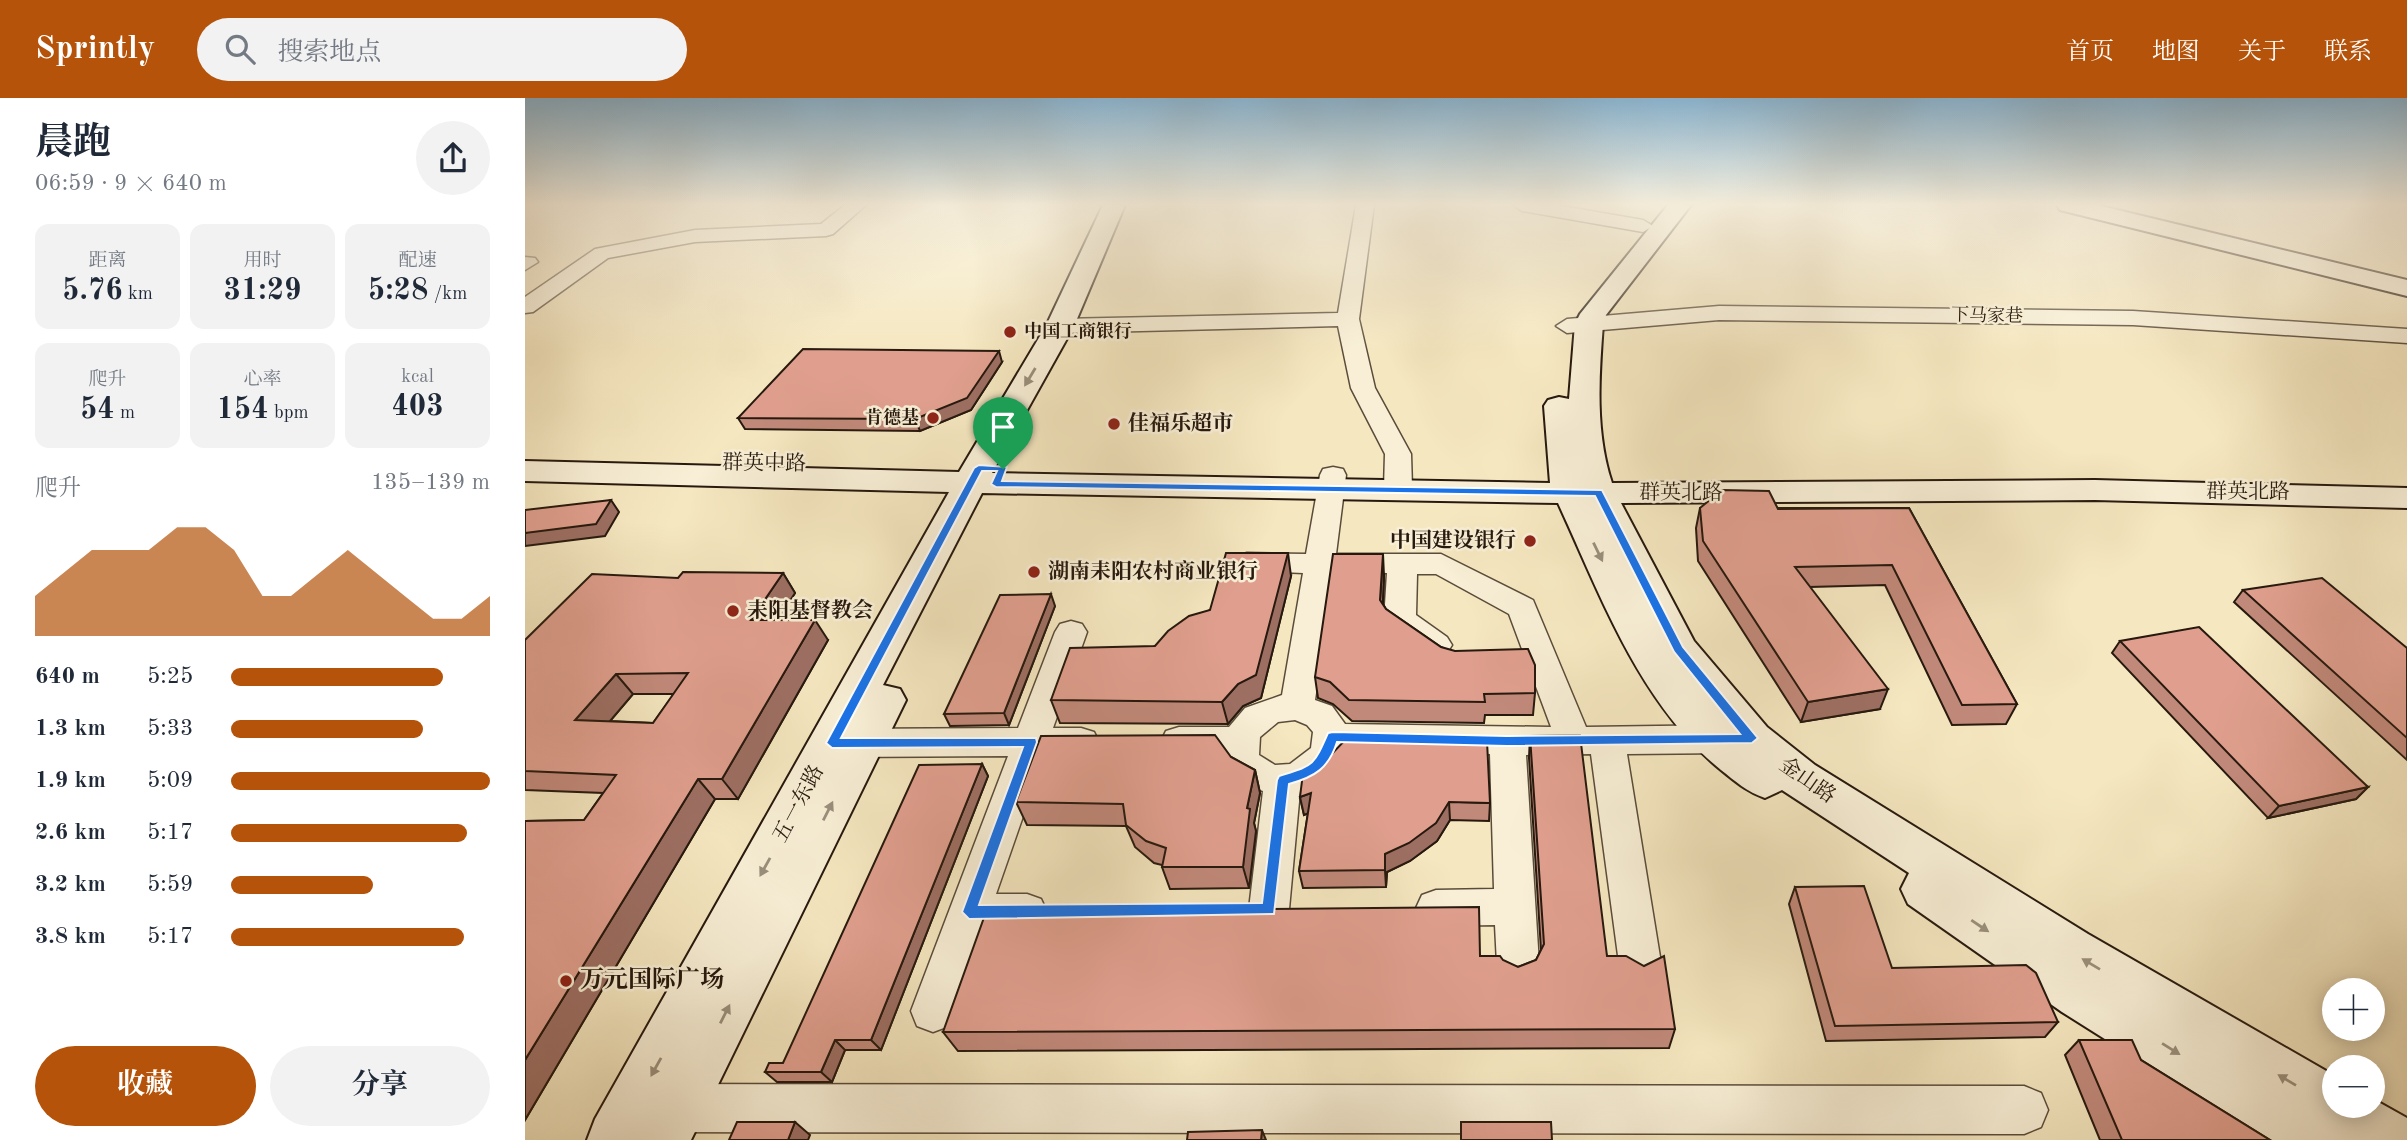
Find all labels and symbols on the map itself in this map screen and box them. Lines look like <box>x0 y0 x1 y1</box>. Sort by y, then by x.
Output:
street label: 下马家巷 <box>1951 304 2023 326</box>
place label: 中国工商银行 <box>1024 321 1132 341</box>
marker: 中国工商银行 <box>1002 324 1018 340</box>
one-way arrow <box>1024 367 1037 386</box>
pin <box>973 397 1033 469</box>
place label: 肯德基 <box>865 407 919 427</box>
marker: 肯德基 <box>925 410 941 426</box>
place label: 佳福乐超市 <box>1128 411 1233 435</box>
marker: 佳福乐超市 <box>1106 416 1122 432</box>
street label: 群英中路 <box>722 451 806 475</box>
street label: 群英北路 <box>2206 480 2290 503</box>
street label: 群英北路 <box>1639 481 1723 504</box>
place label: 中国建设银行 <box>1390 529 1516 552</box>
marker: 中国建设银行 <box>1522 533 1538 549</box>
one-way arrow <box>1593 542 1604 562</box>
place label: 湖南耒阳农村商业银行 <box>1048 559 1258 583</box>
marker: 湖南耒阳农村商业银行 <box>1026 564 1042 580</box>
place label: 耒阳基督教会 <box>747 598 873 622</box>
marker: 耒阳基督教会 <box>725 603 741 619</box>
street label: 金山路 <box>1775 753 1840 808</box>
street label: 五一东路 <box>768 761 828 846</box>
one-way arrow <box>822 801 833 821</box>
one-way arrow <box>759 857 771 877</box>
one-way arrow <box>1970 919 1989 932</box>
one-way arrow <box>2082 957 2101 970</box>
place label: 万元国际广场 <box>580 966 724 993</box>
marker: 万元国际广场 <box>558 973 574 989</box>
one-way arrow <box>719 1004 730 1024</box>
one-way arrow <box>2161 1043 2180 1055</box>
one-way arrow <box>650 1057 662 1076</box>
one-way arrow <box>2277 1074 2296 1086</box>

